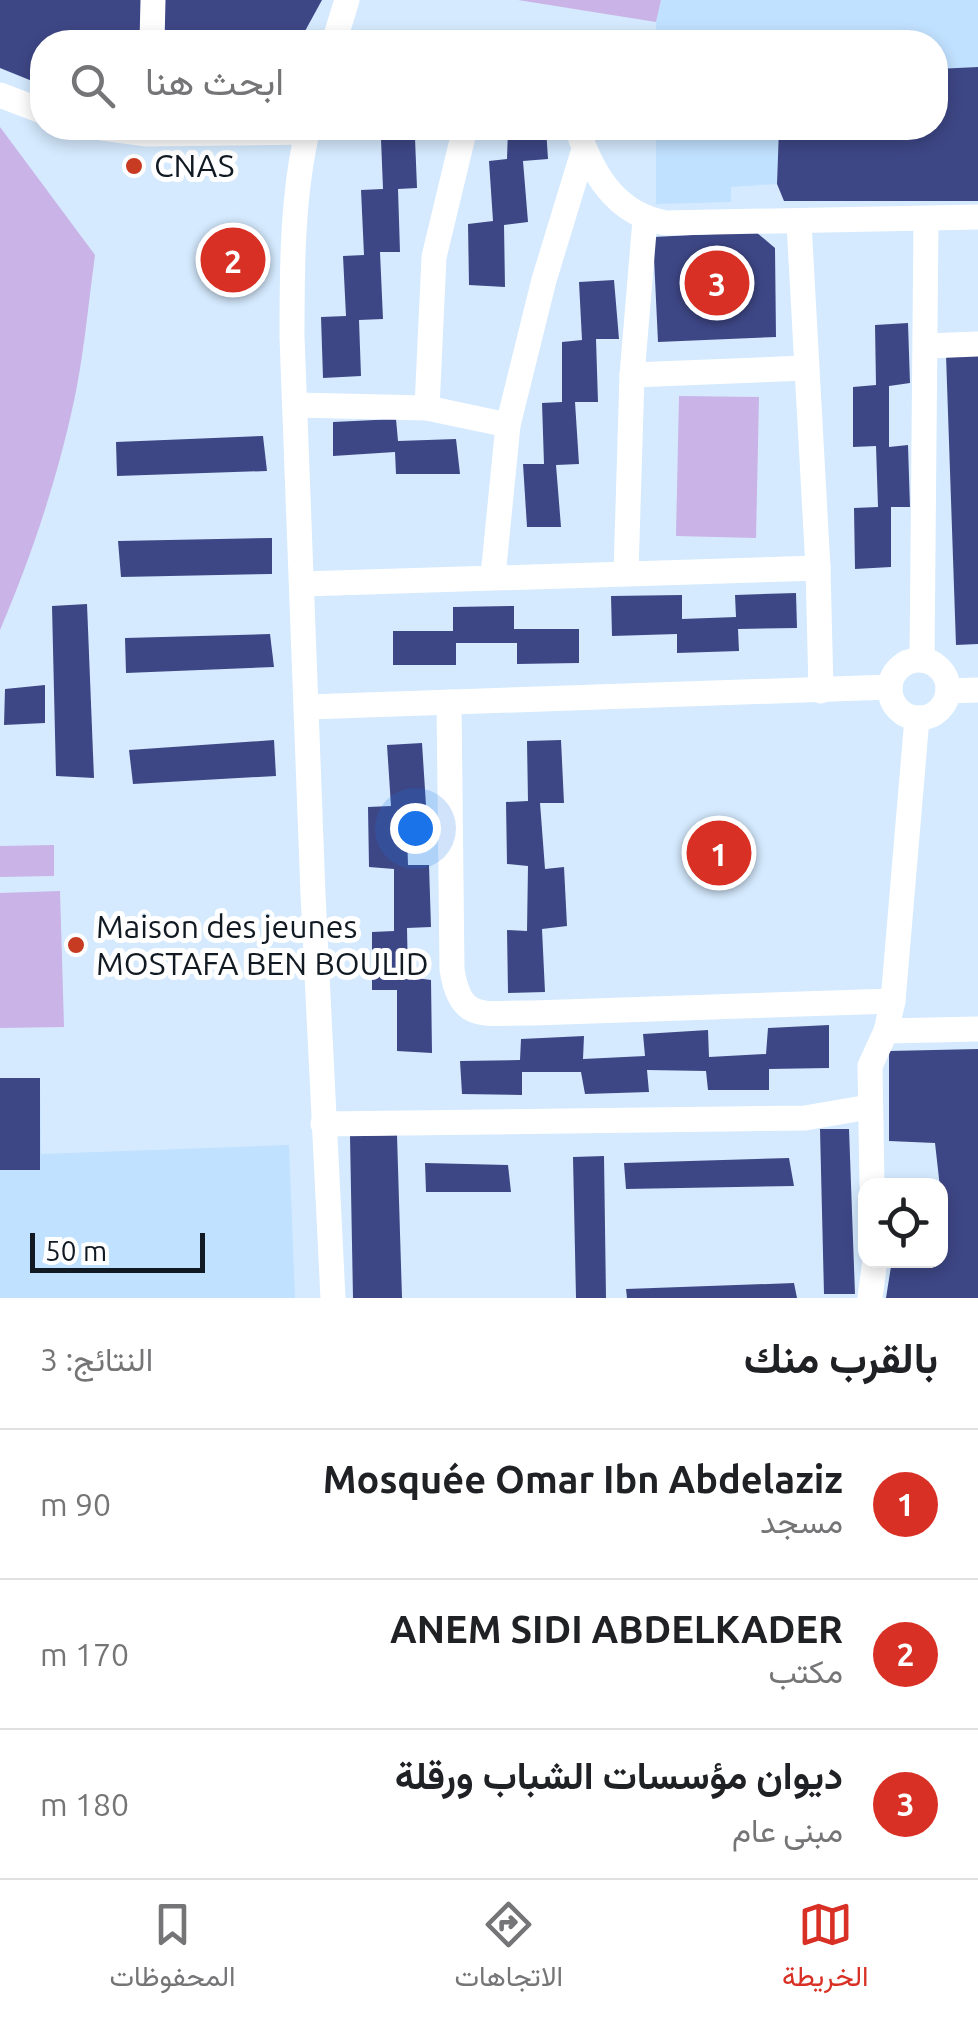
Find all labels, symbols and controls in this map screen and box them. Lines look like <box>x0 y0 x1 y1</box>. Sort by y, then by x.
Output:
search box <box>30 30 948 140</box>
icon: search <box>65 58 120 113</box>
text: ابحث هنا <box>145 60 284 102</box>
place label: CNAS <box>154 147 235 183</box>
marker: CNAS <box>123 155 145 177</box>
pin: 2 <box>200 222 266 298</box>
pin: 3 <box>684 246 750 320</box>
your location <box>390 803 441 854</box>
pin: 1 <box>686 816 752 890</box>
place label: Maison des jeunes MOSTAFA BEN BOULID <box>96 908 429 981</box>
marker: Maison des jeunes MOSTAFA BEN BOULID <box>65 934 87 956</box>
map controls <box>858 1178 948 1268</box>
button: locate <box>858 1178 948 1268</box>
scale bar <box>30 1228 205 1272</box>
text: 50 m <box>45 1235 107 1266</box>
text: بالقرب منك <box>744 1334 938 1381</box>
text: النتائج: 3 <box>40 1341 153 1377</box>
text: Mosquée Omar Ibn Abdelaziz <box>323 1458 843 1500</box>
text: 90 m <box>40 1486 111 1522</box>
text: 1 <box>896 1486 915 1522</box>
text: مسجد <box>760 1503 843 1539</box>
text: ANEM SIDI ABDELKADER <box>390 1608 843 1650</box>
text: 170 m <box>40 1636 129 1672</box>
text: 2 <box>896 1636 915 1672</box>
text: مكتب <box>768 1653 843 1689</box>
text: ديوان مؤسسات الشباب ورقلة <box>395 1754 843 1796</box>
text: 180 m <box>40 1786 129 1822</box>
text: 3 <box>896 1786 915 1822</box>
text: مبنى عام <box>732 1812 843 1848</box>
tab: المحفوظات <box>109 1897 236 2001</box>
tab: الاتجاهات <box>454 1897 563 2001</box>
tab: الخريطة <box>782 1897 869 2001</box>

